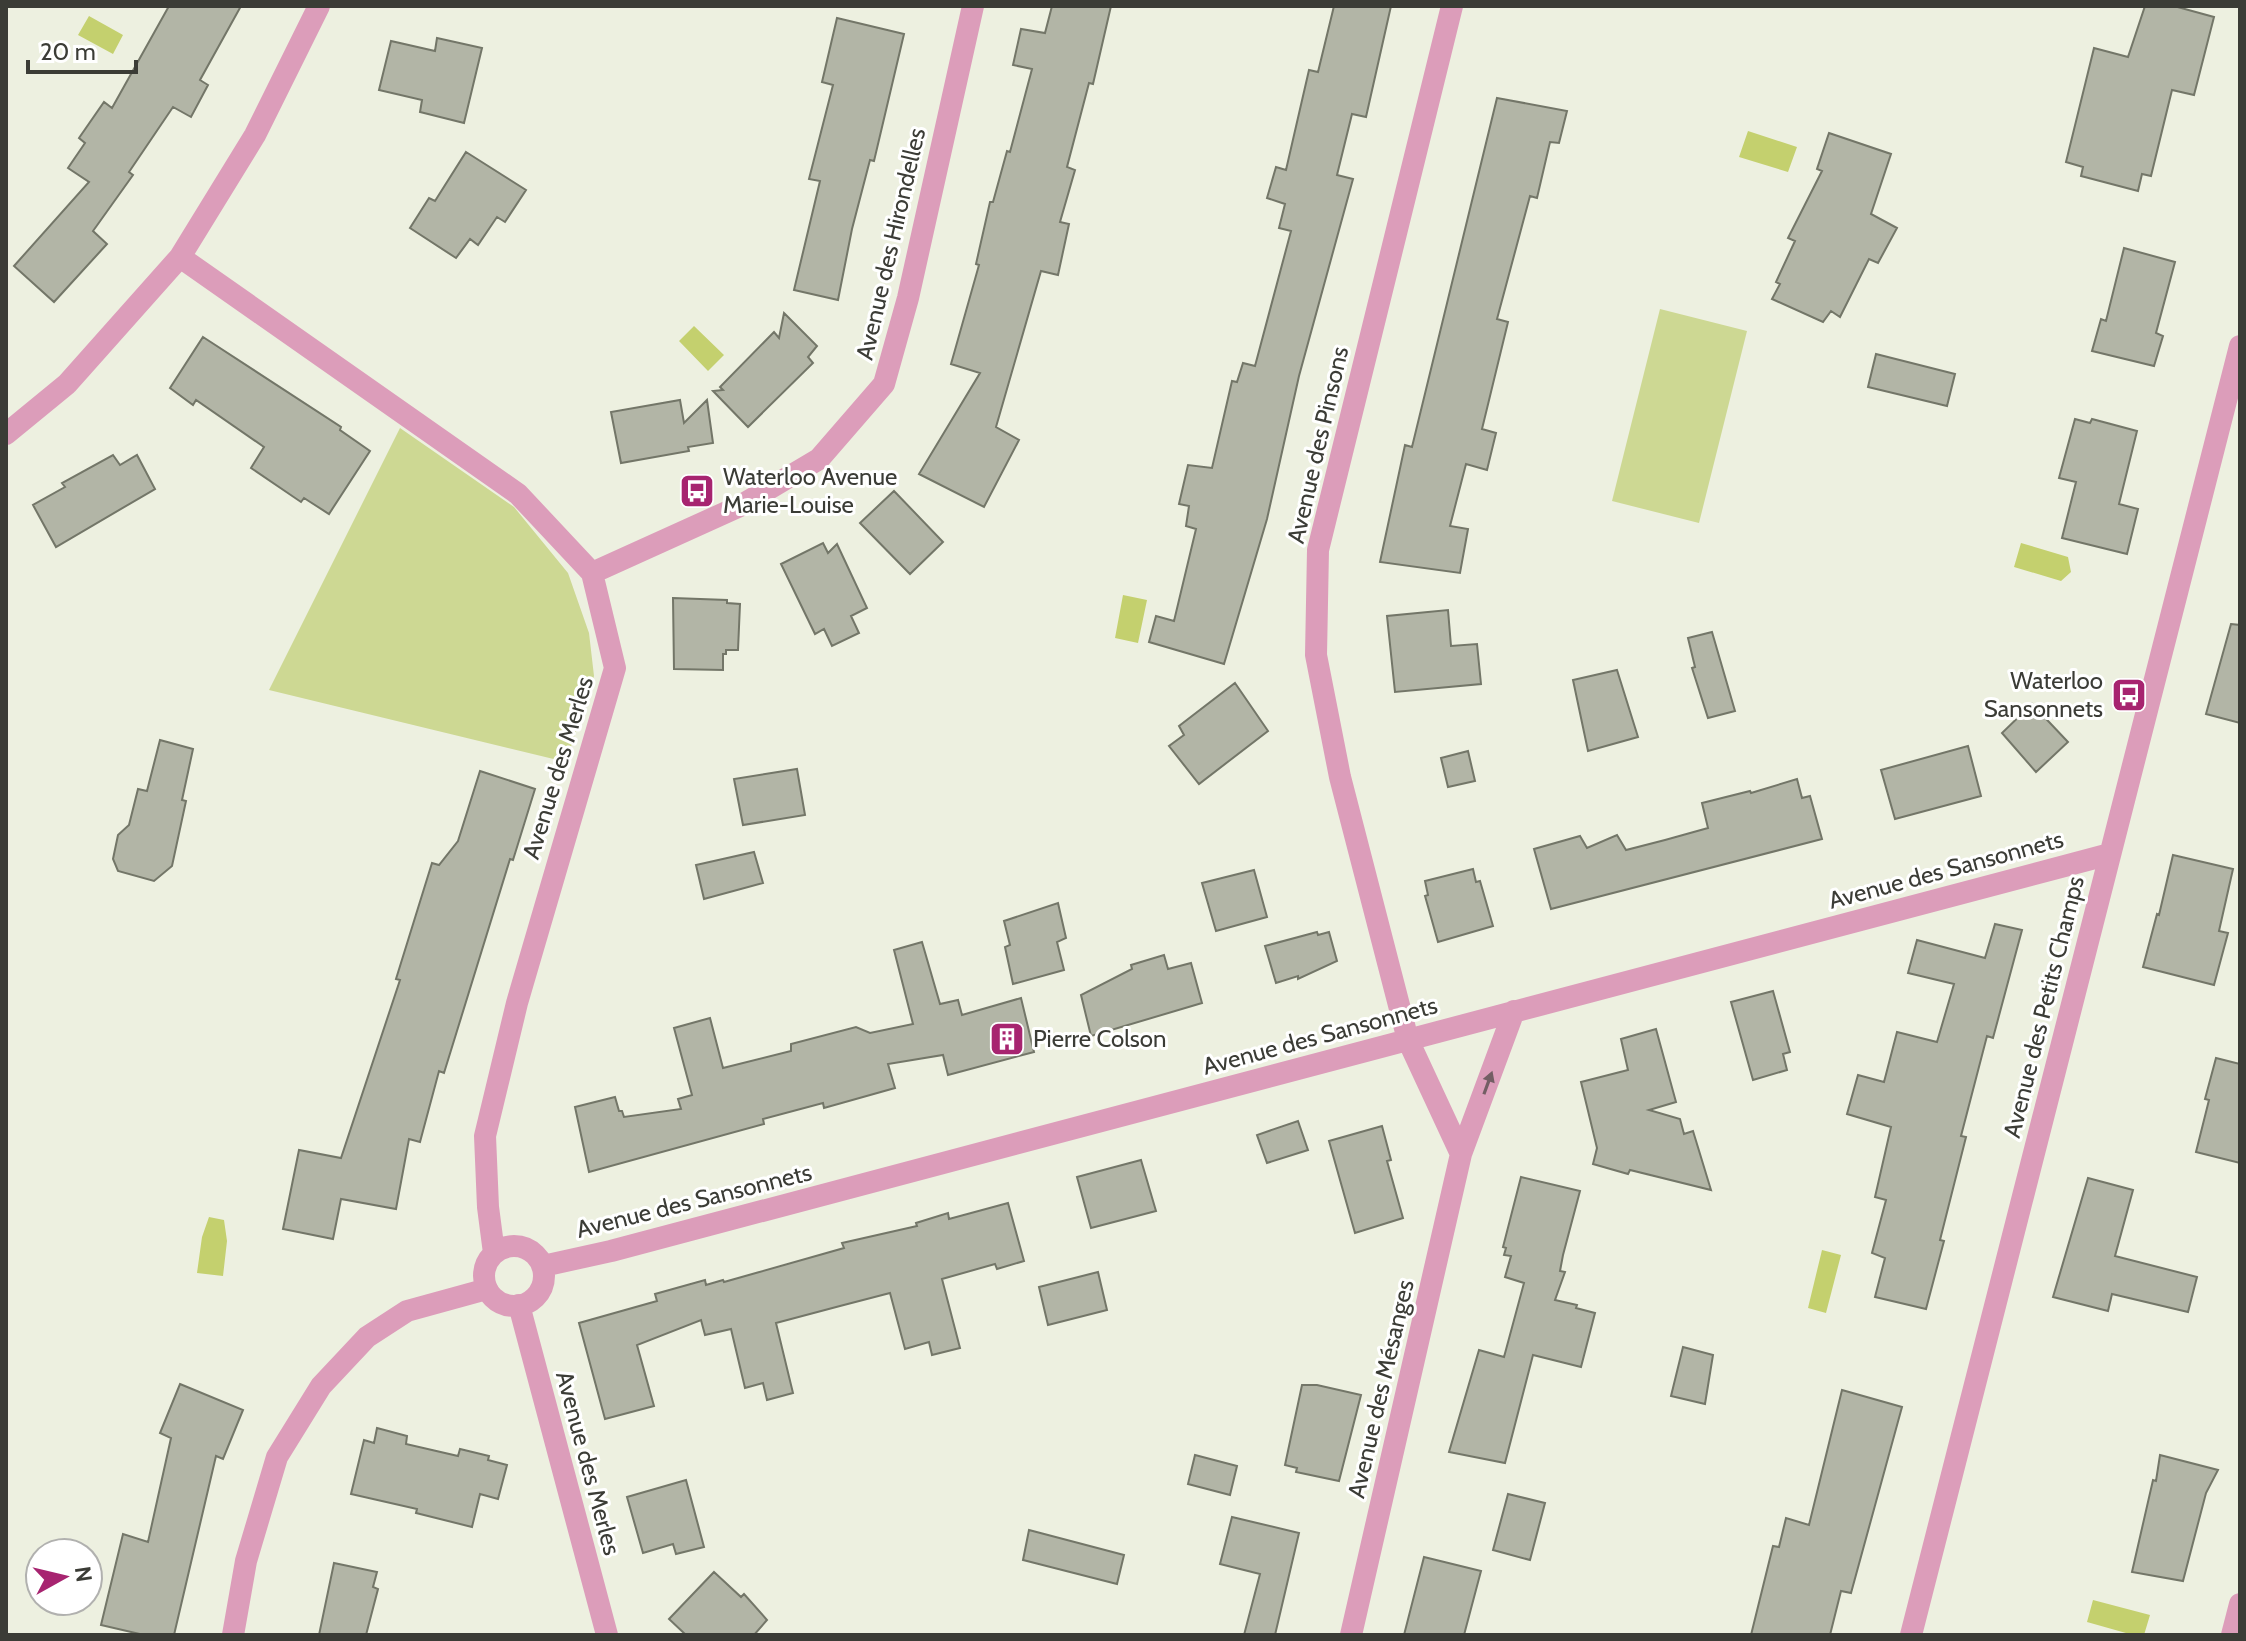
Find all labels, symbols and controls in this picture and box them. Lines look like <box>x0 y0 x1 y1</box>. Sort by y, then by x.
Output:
scale bar <box>28 24 136 74</box>
text: 20 m <box>40 37 96 66</box>
street label: Avenue des Hirondelles <box>850 125 931 363</box>
street label: Avenue des Pinsons <box>1281 344 1354 546</box>
place label: Waterloo Avenue Marie-Louise <box>723 462 897 519</box>
bus stop icon: Waterloo Avenue Marie-Louise <box>678 472 716 510</box>
place label: Waterloo Sansonnets <box>1984 666 2103 723</box>
street label: Avenue des Merles <box>516 673 599 863</box>
bus stop icon: Waterloo Sansonnets <box>2110 676 2148 714</box>
street label: Avenue des Sansonnets <box>1825 824 2066 915</box>
street label: Avenue des Petits Champs <box>1997 873 2090 1141</box>
street label: Avenue des Sansonnets <box>1199 990 1440 1081</box>
building icon: Pierre Colson <box>988 1020 1026 1058</box>
place label: Pierre Colson <box>1033 1024 1166 1053</box>
one-way arrow <box>1482 1071 1495 1095</box>
street label: Avenue des Sansonnets <box>573 1157 815 1244</box>
street label: Avenue des Mésanges <box>1341 1277 1420 1501</box>
street label: Avenue des Merles <box>550 1368 627 1558</box>
north arrow <box>24 1537 104 1617</box>
text: N <box>69 1565 98 1584</box>

